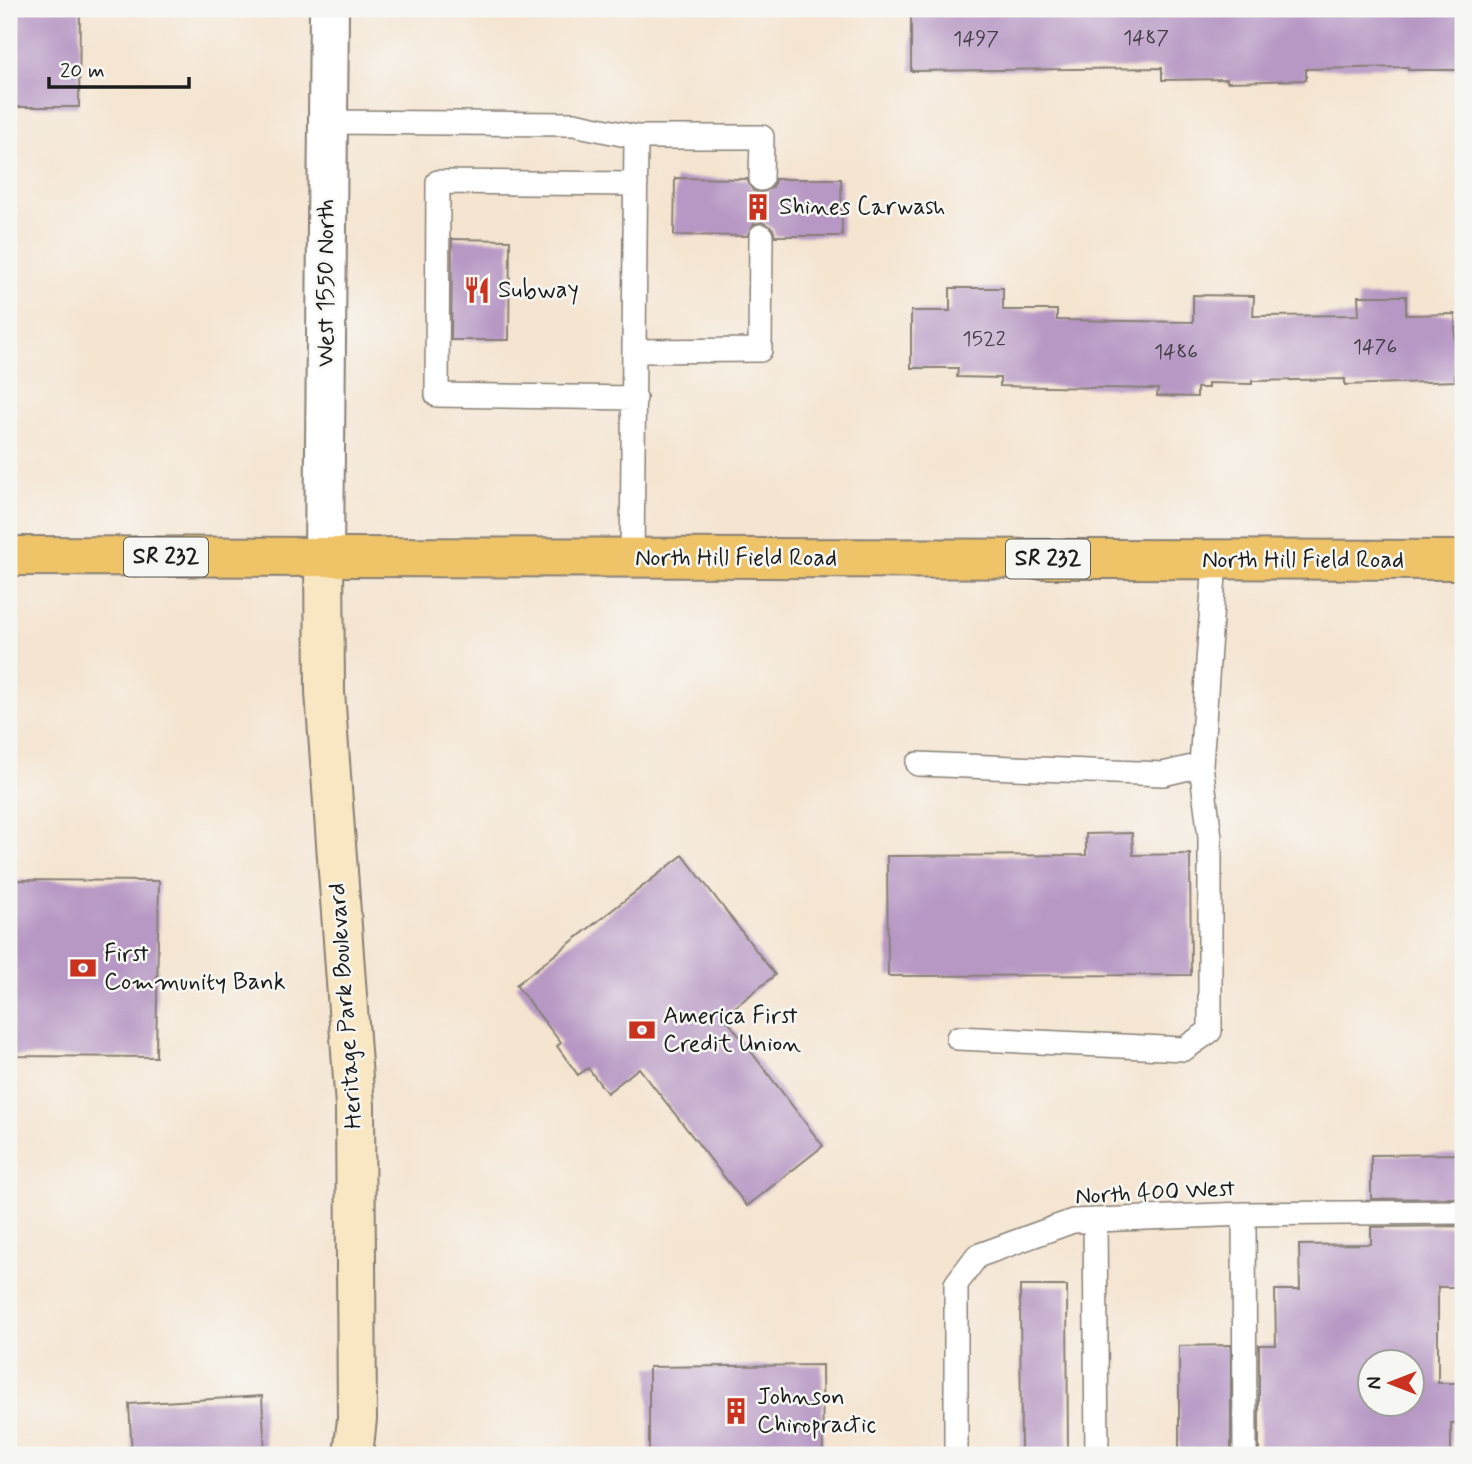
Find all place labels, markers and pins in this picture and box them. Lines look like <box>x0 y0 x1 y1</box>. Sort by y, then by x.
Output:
building icon: Shines Carwash <box>743 192 773 222</box>
place label: Shines Carwash <box>779 192 946 223</box>
restaurant icon: Subway <box>462 275 492 305</box>
place label: Subway <box>498 275 579 306</box>
place label: First Community Bank <box>104 939 286 998</box>
bank icon: First Community Bank <box>68 953 98 983</box>
place label: America First Credit Union <box>663 1001 801 1060</box>
bank icon: America First Credit Union <box>627 1015 657 1045</box>
place label: Johnson Chiropractic <box>757 1382 876 1441</box>
building icon: Johnson Chiropractic <box>721 1396 751 1426</box>

